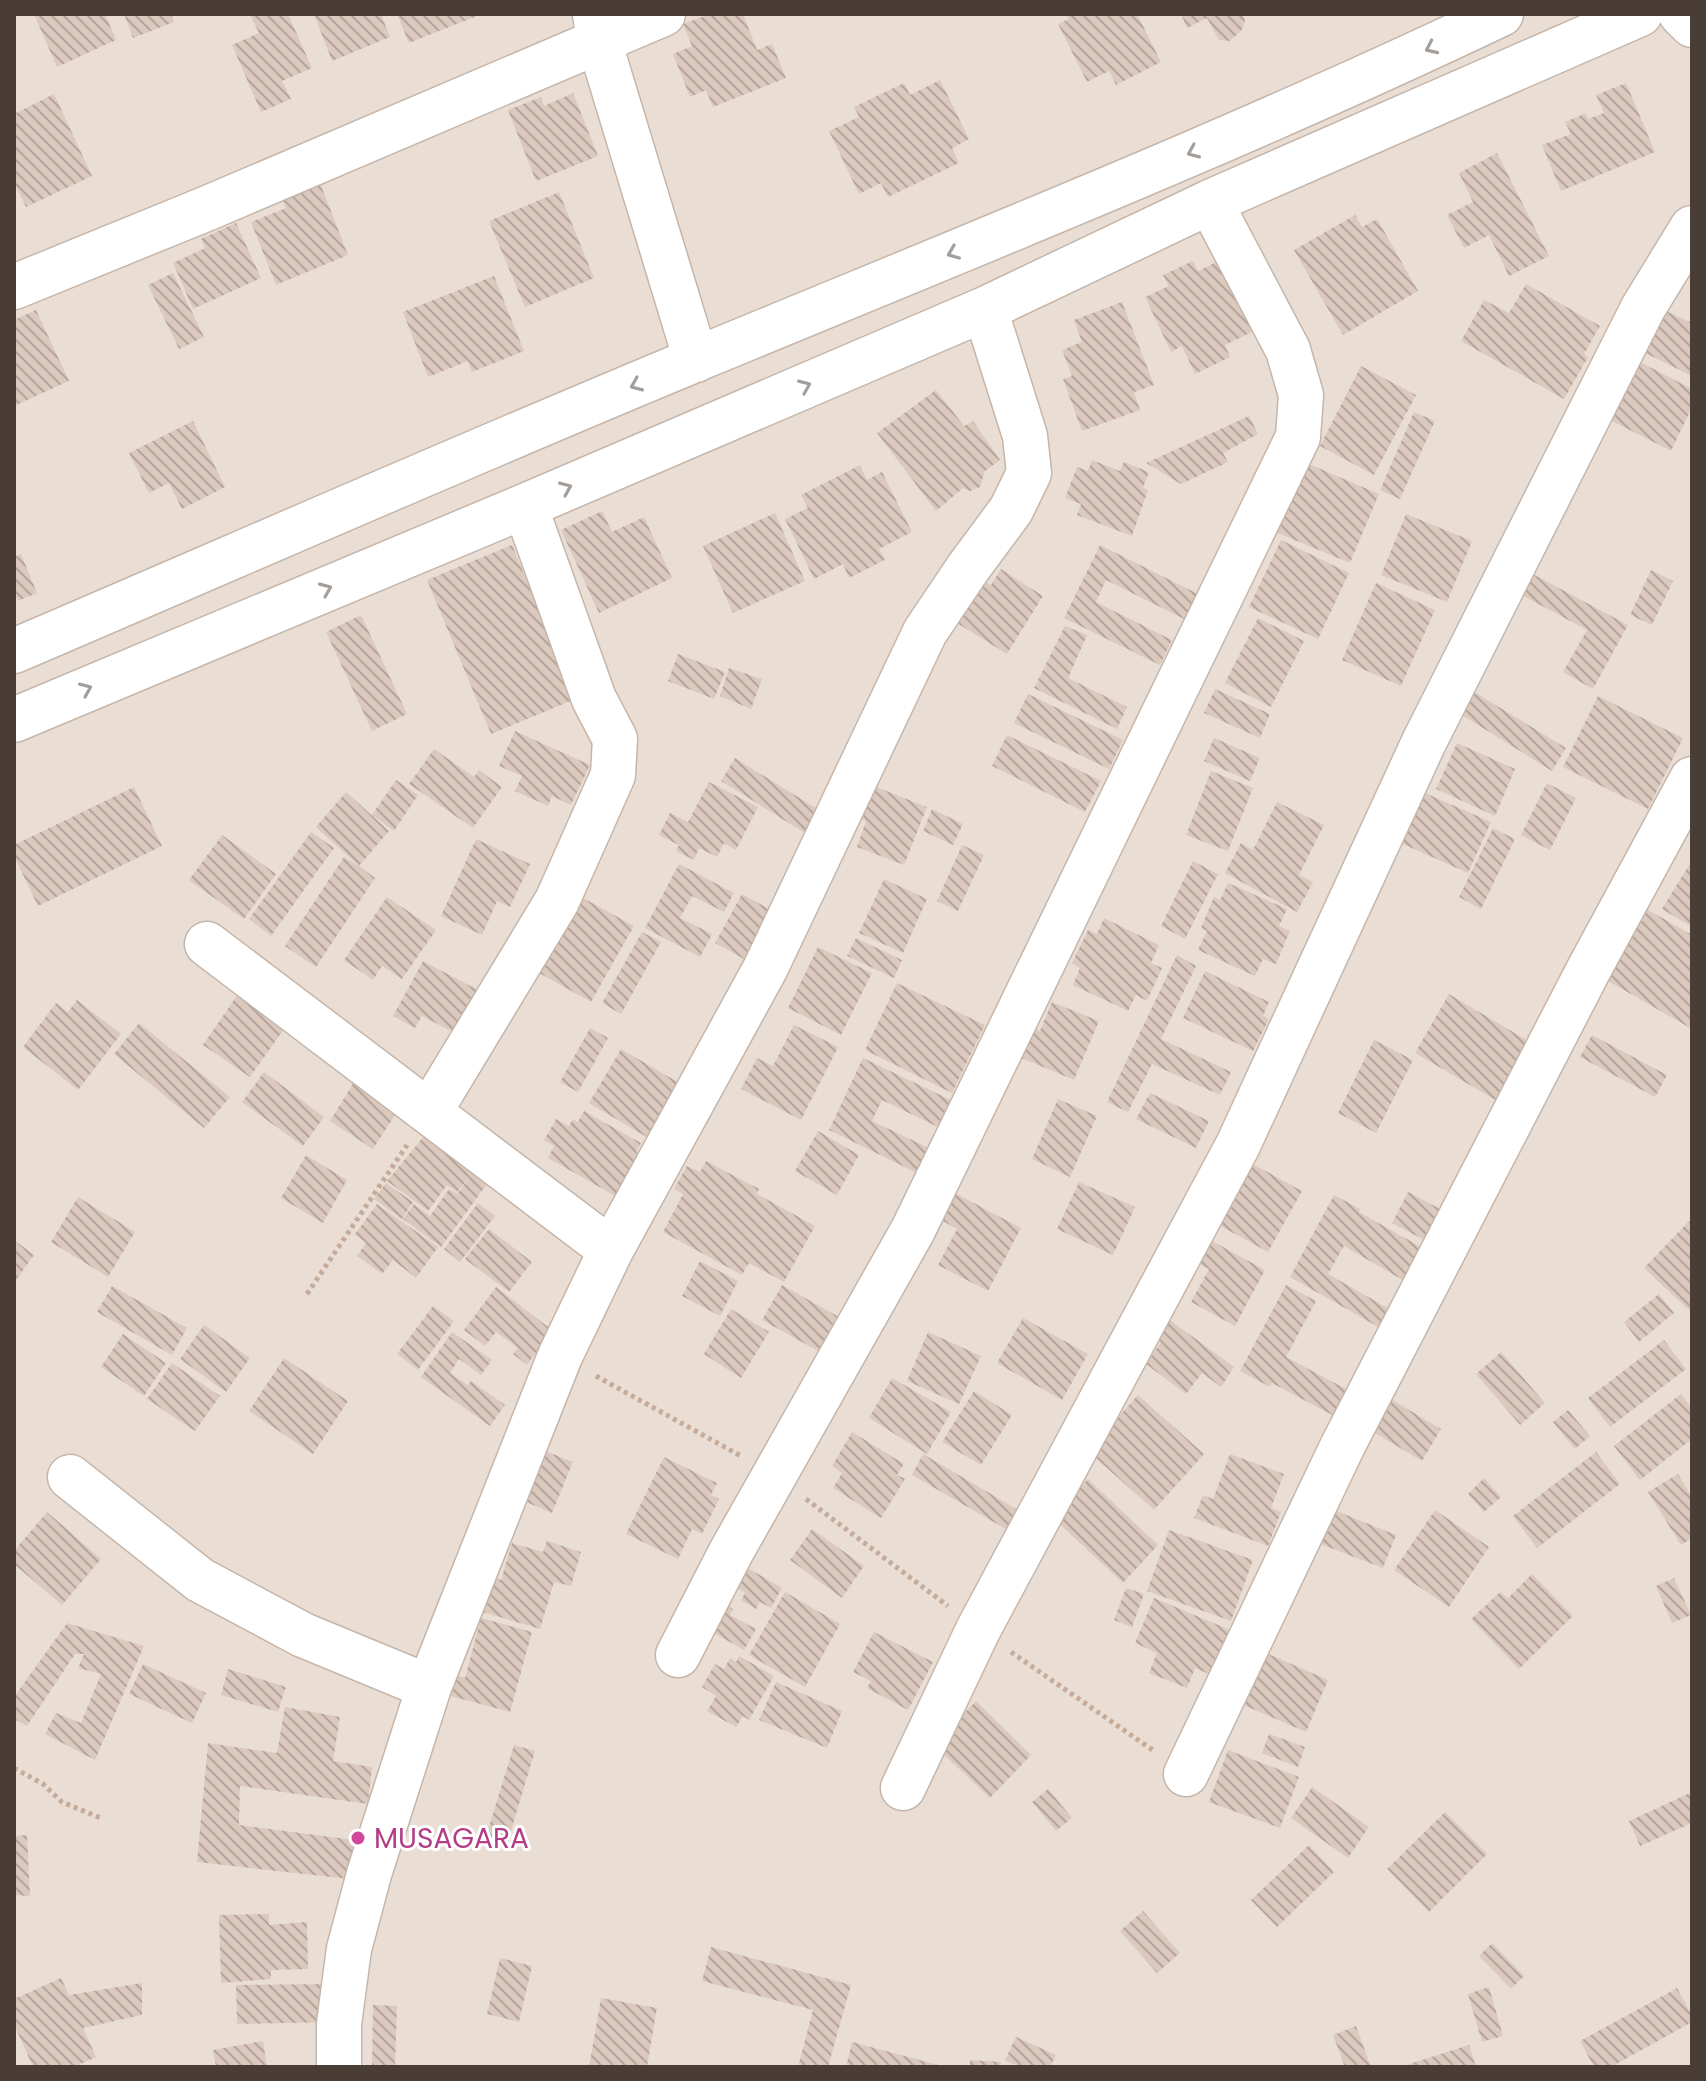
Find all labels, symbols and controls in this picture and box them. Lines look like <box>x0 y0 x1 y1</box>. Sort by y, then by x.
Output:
one-way arrow <box>1424 38 1439 53</box>
one-way arrow <box>1187 143 1201 159</box>
one-way arrow <box>947 243 961 260</box>
one-way arrow <box>629 376 644 392</box>
one-way arrow <box>796 380 811 396</box>
one-way arrow <box>557 482 572 498</box>
one-way arrow <box>318 583 332 599</box>
one-way arrow <box>78 683 92 699</box>
place label: MUSAGARA <box>374 1819 529 1858</box>
marker: MUSAGARA <box>349 1829 367 1847</box>

